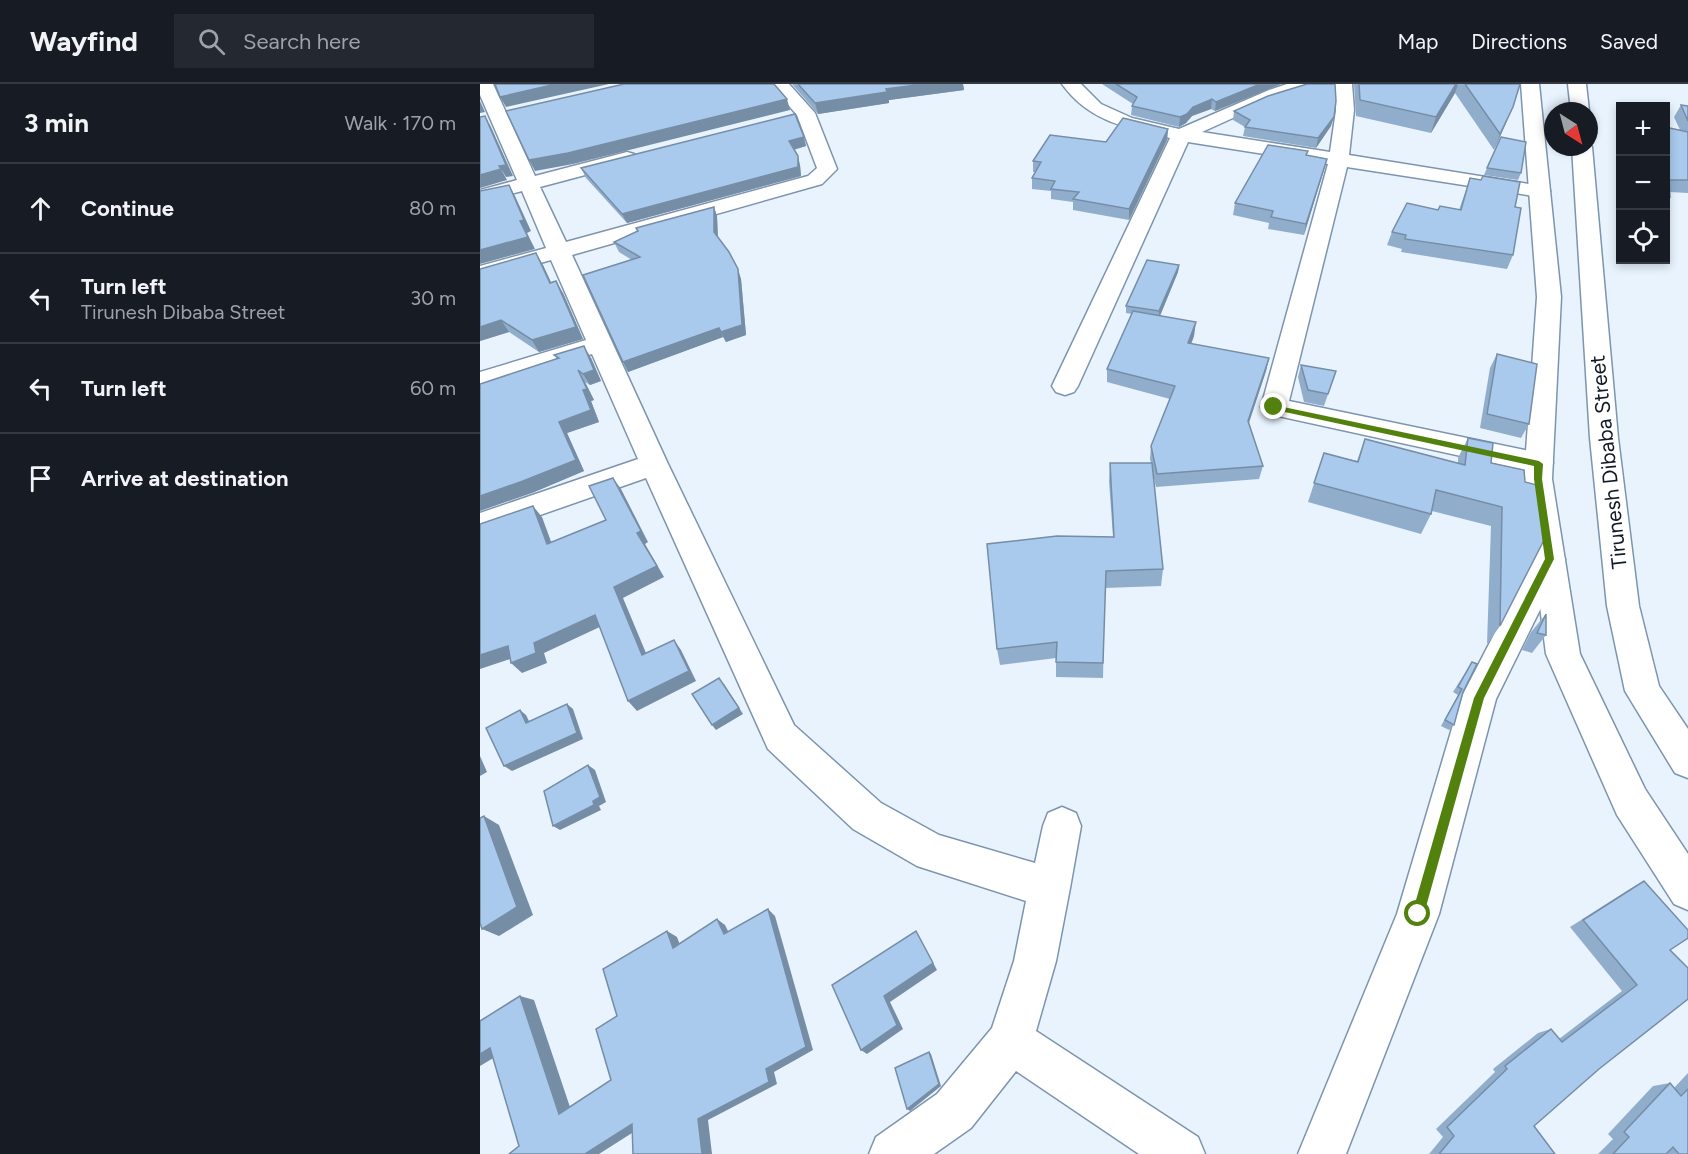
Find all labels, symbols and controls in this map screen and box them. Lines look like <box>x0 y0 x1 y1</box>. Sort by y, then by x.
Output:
search box <box>174 14 594 68</box>
text: Wayfind <box>30 24 138 58</box>
icon: search <box>195 25 228 58</box>
text: Search here <box>243 28 361 55</box>
text: Map <box>1397 29 1438 54</box>
text: Directions <box>1471 29 1567 54</box>
text: Saved <box>1600 29 1658 54</box>
north arrow <box>1544 102 1598 156</box>
map controls <box>1616 102 1670 264</box>
button: + <box>1616 102 1670 156</box>
text: 3 min <box>24 107 89 139</box>
text: Walk · 170 m <box>345 111 456 135</box>
button: − <box>1616 156 1670 210</box>
icon: ahead <box>24 192 57 225</box>
text: Continue <box>81 195 174 222</box>
text: 80 m <box>409 196 456 220</box>
button: locate <box>1616 210 1670 264</box>
text: Turn left <box>81 273 167 300</box>
icon: left <box>24 282 57 315</box>
text: 30 m <box>410 286 456 310</box>
text: Tirunesh Dibaba Street <box>81 300 285 324</box>
street label: Tirunesh Dibaba Street <box>1584 354 1632 570</box>
icon: left <box>24 372 57 405</box>
text: Turn left <box>81 375 167 402</box>
text: 60 m <box>410 376 456 400</box>
route end <box>1260 393 1286 419</box>
icon: arrive <box>24 462 57 495</box>
text: Arrive at destination <box>81 465 289 492</box>
route start <box>1404 900 1430 926</box>

